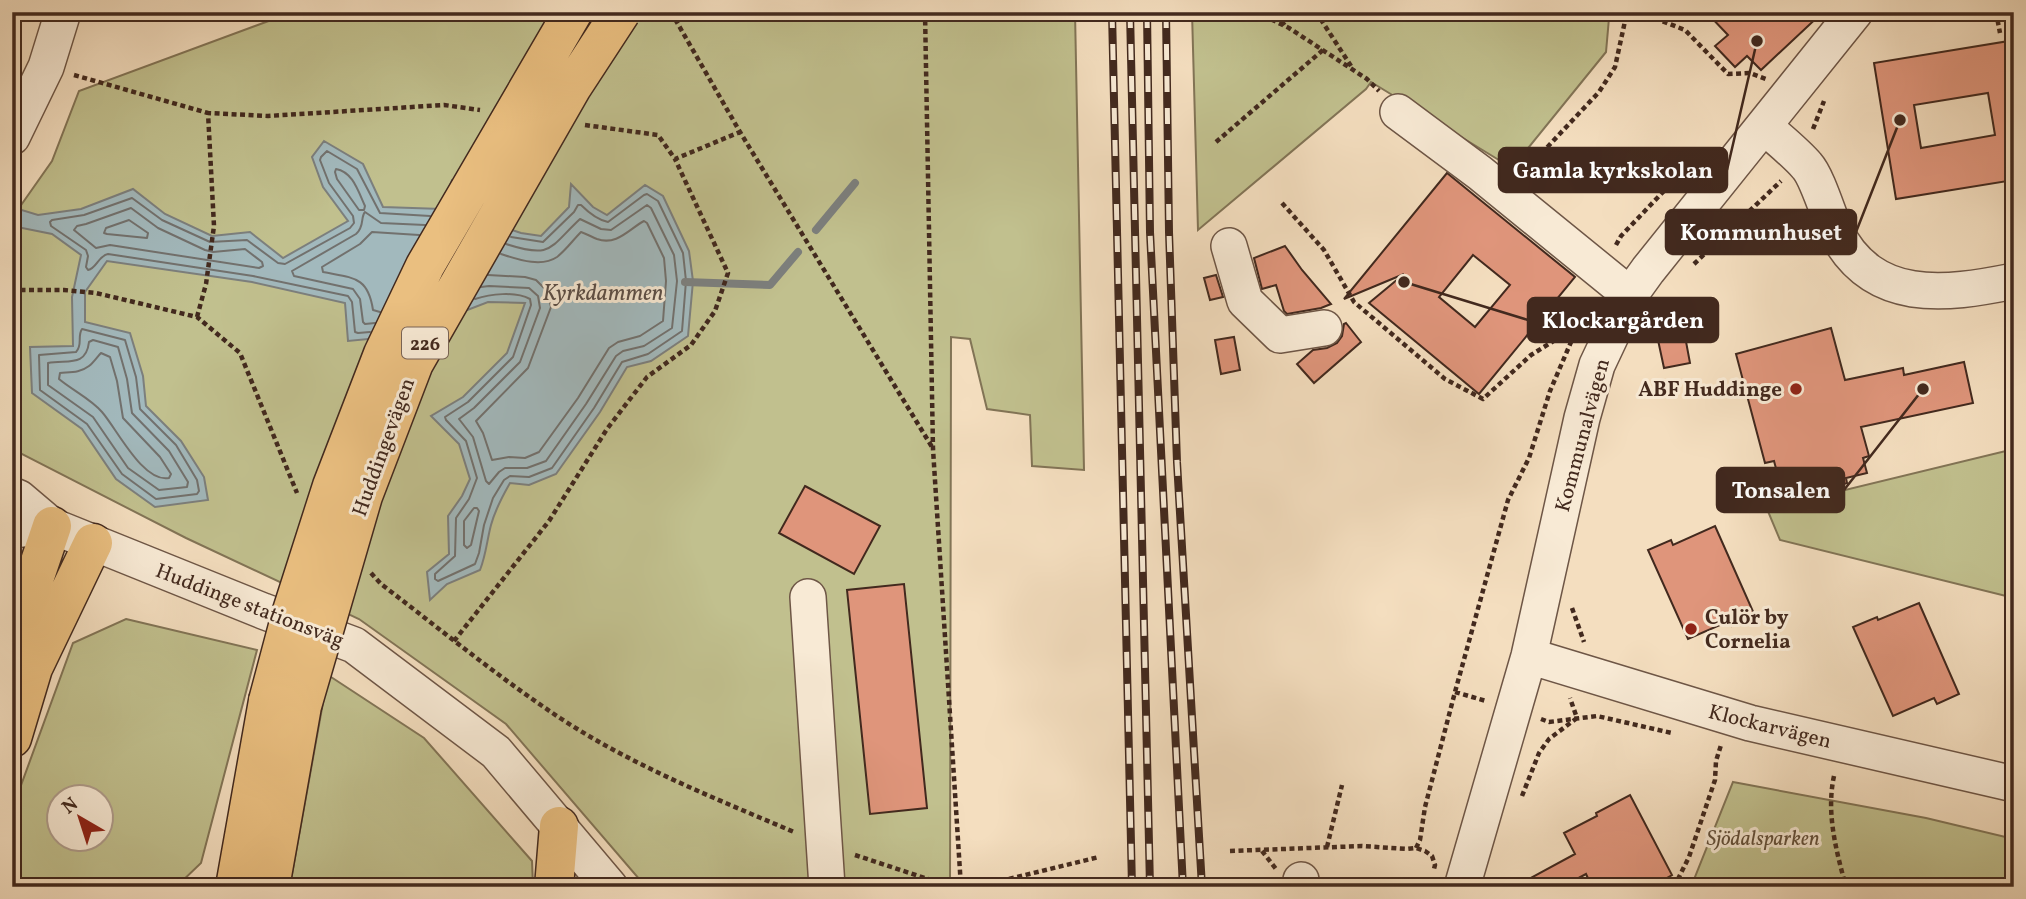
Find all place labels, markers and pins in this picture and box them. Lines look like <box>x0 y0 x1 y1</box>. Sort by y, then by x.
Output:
callout: Gamla kyrkskolan <box>1499 148 1727 192</box>
callout: Kommunhuset <box>1666 210 1856 254</box>
callout: Klockargården <box>1528 298 1718 342</box>
place label: ABF Huddinge <box>1638 376 1782 405</box>
marker: ABF Huddinge <box>1788 381 1804 397</box>
callout: Tonsalen <box>1717 468 1844 512</box>
place label: Culör by Cornelia <box>1705 604 1791 657</box>
marker: Culör by Cornelia <box>1683 621 1699 637</box>

